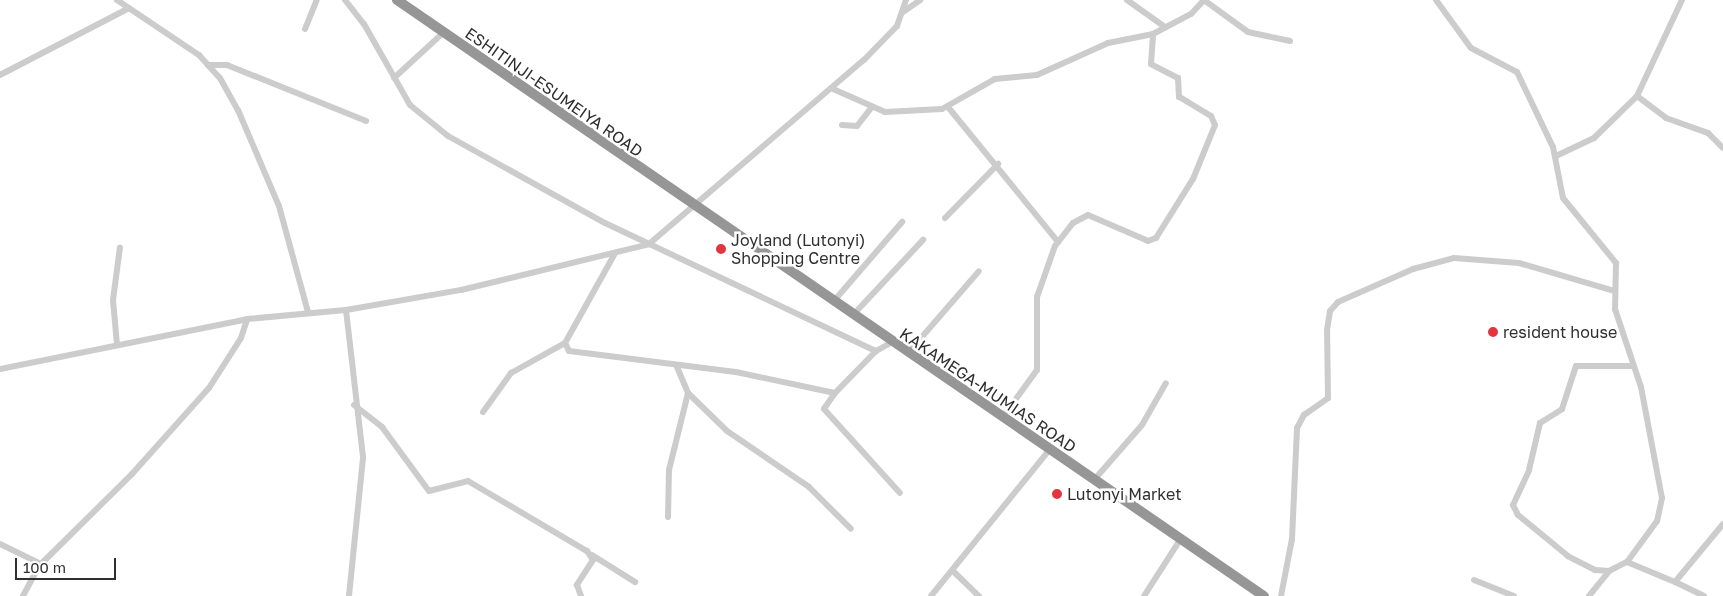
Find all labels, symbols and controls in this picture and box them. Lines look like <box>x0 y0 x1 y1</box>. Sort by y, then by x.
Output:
street label: ESHITINJI-ESUMEIYA ROAD <box>462 23 646 161</box>
place label: Joyland (Lutonyi) Shopping Centre <box>731 230 865 268</box>
marker: Joyland (Lutonyi) Shopping Centre <box>715 243 727 255</box>
place label: resident house <box>1503 322 1617 342</box>
street label: KAKAMEGA-MUMIAS ROAD <box>896 324 1080 456</box>
marker: resident house <box>1487 326 1499 338</box>
place label: Lutonyi Market <box>1067 484 1182 504</box>
marker: Lutonyi Market <box>1051 488 1063 500</box>
scale bar <box>18 548 119 580</box>
text: 100 m <box>23 558 66 576</box>

